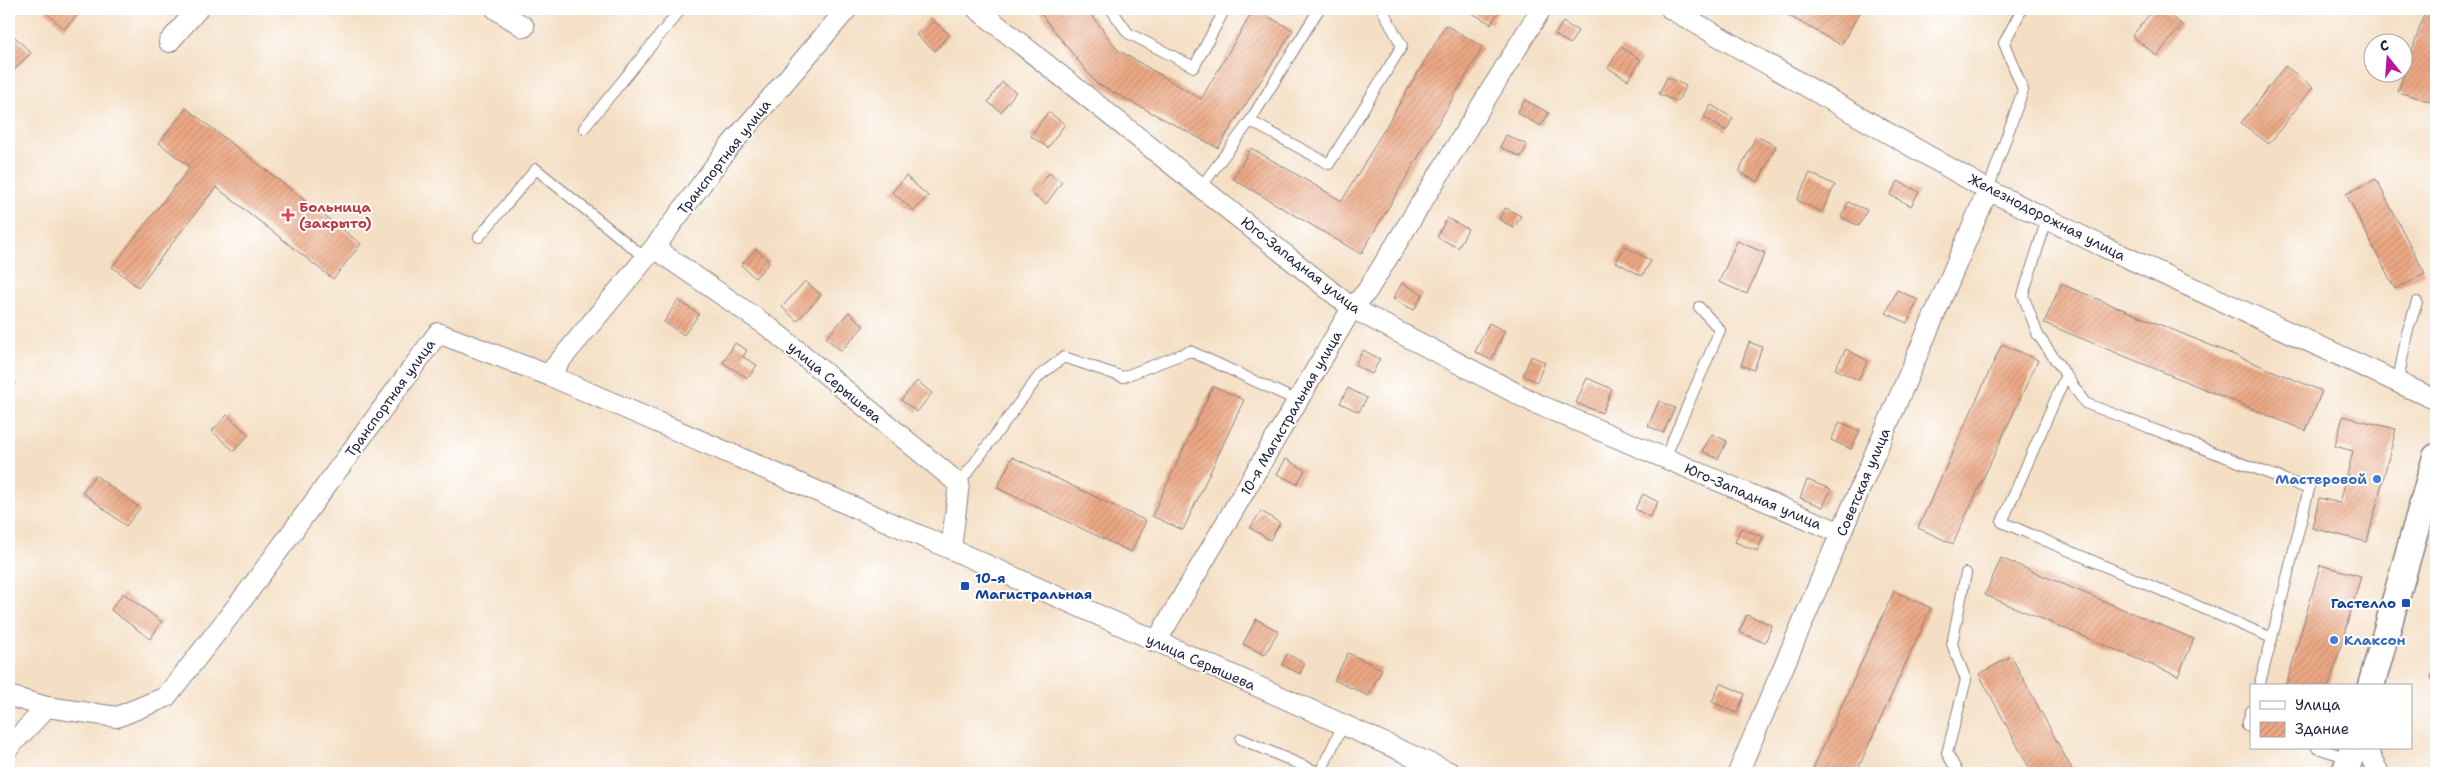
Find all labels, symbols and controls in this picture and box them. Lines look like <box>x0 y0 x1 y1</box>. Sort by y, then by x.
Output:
north arrow <box>2362 32 2412 82</box>
text: С <box>2377 36 2391 55</box>
street label: Транспортная улица <box>673 96 775 218</box>
street label: Железнодорожная улица <box>1965 169 2129 265</box>
place label: Больница (закрыто) <box>299 198 372 232</box>
marker: Больница (закрыто) <box>281 208 295 222</box>
street label: Юго-Западная улица <box>1238 213 1365 318</box>
street label: 10-я Магистральная улица <box>1236 327 1346 499</box>
street label: Транспортная улица <box>341 335 439 460</box>
street label: улица Серышева <box>784 337 886 427</box>
street label: Советская улица <box>1832 425 1894 539</box>
street label: Юго-Западная улица <box>1682 459 1824 533</box>
place label: Мастеровой <box>2275 470 2367 488</box>
marker: Мастеровой <box>2371 473 2383 485</box>
place label: 10-я Магистральная <box>975 569 1092 603</box>
marker: 10-я Магистральная <box>959 580 971 592</box>
place label: Гастелло <box>2331 594 2396 612</box>
marker: Гастелло <box>2400 597 2412 609</box>
street label: улица Серышева <box>1144 630 1259 694</box>
place label: Клаксон <box>2344 631 2406 649</box>
marker: Клаксон <box>2328 634 2340 646</box>
legend <box>2250 684 2412 750</box>
text: Улица <box>2295 695 2341 715</box>
text: Здание <box>2295 719 2349 739</box>

